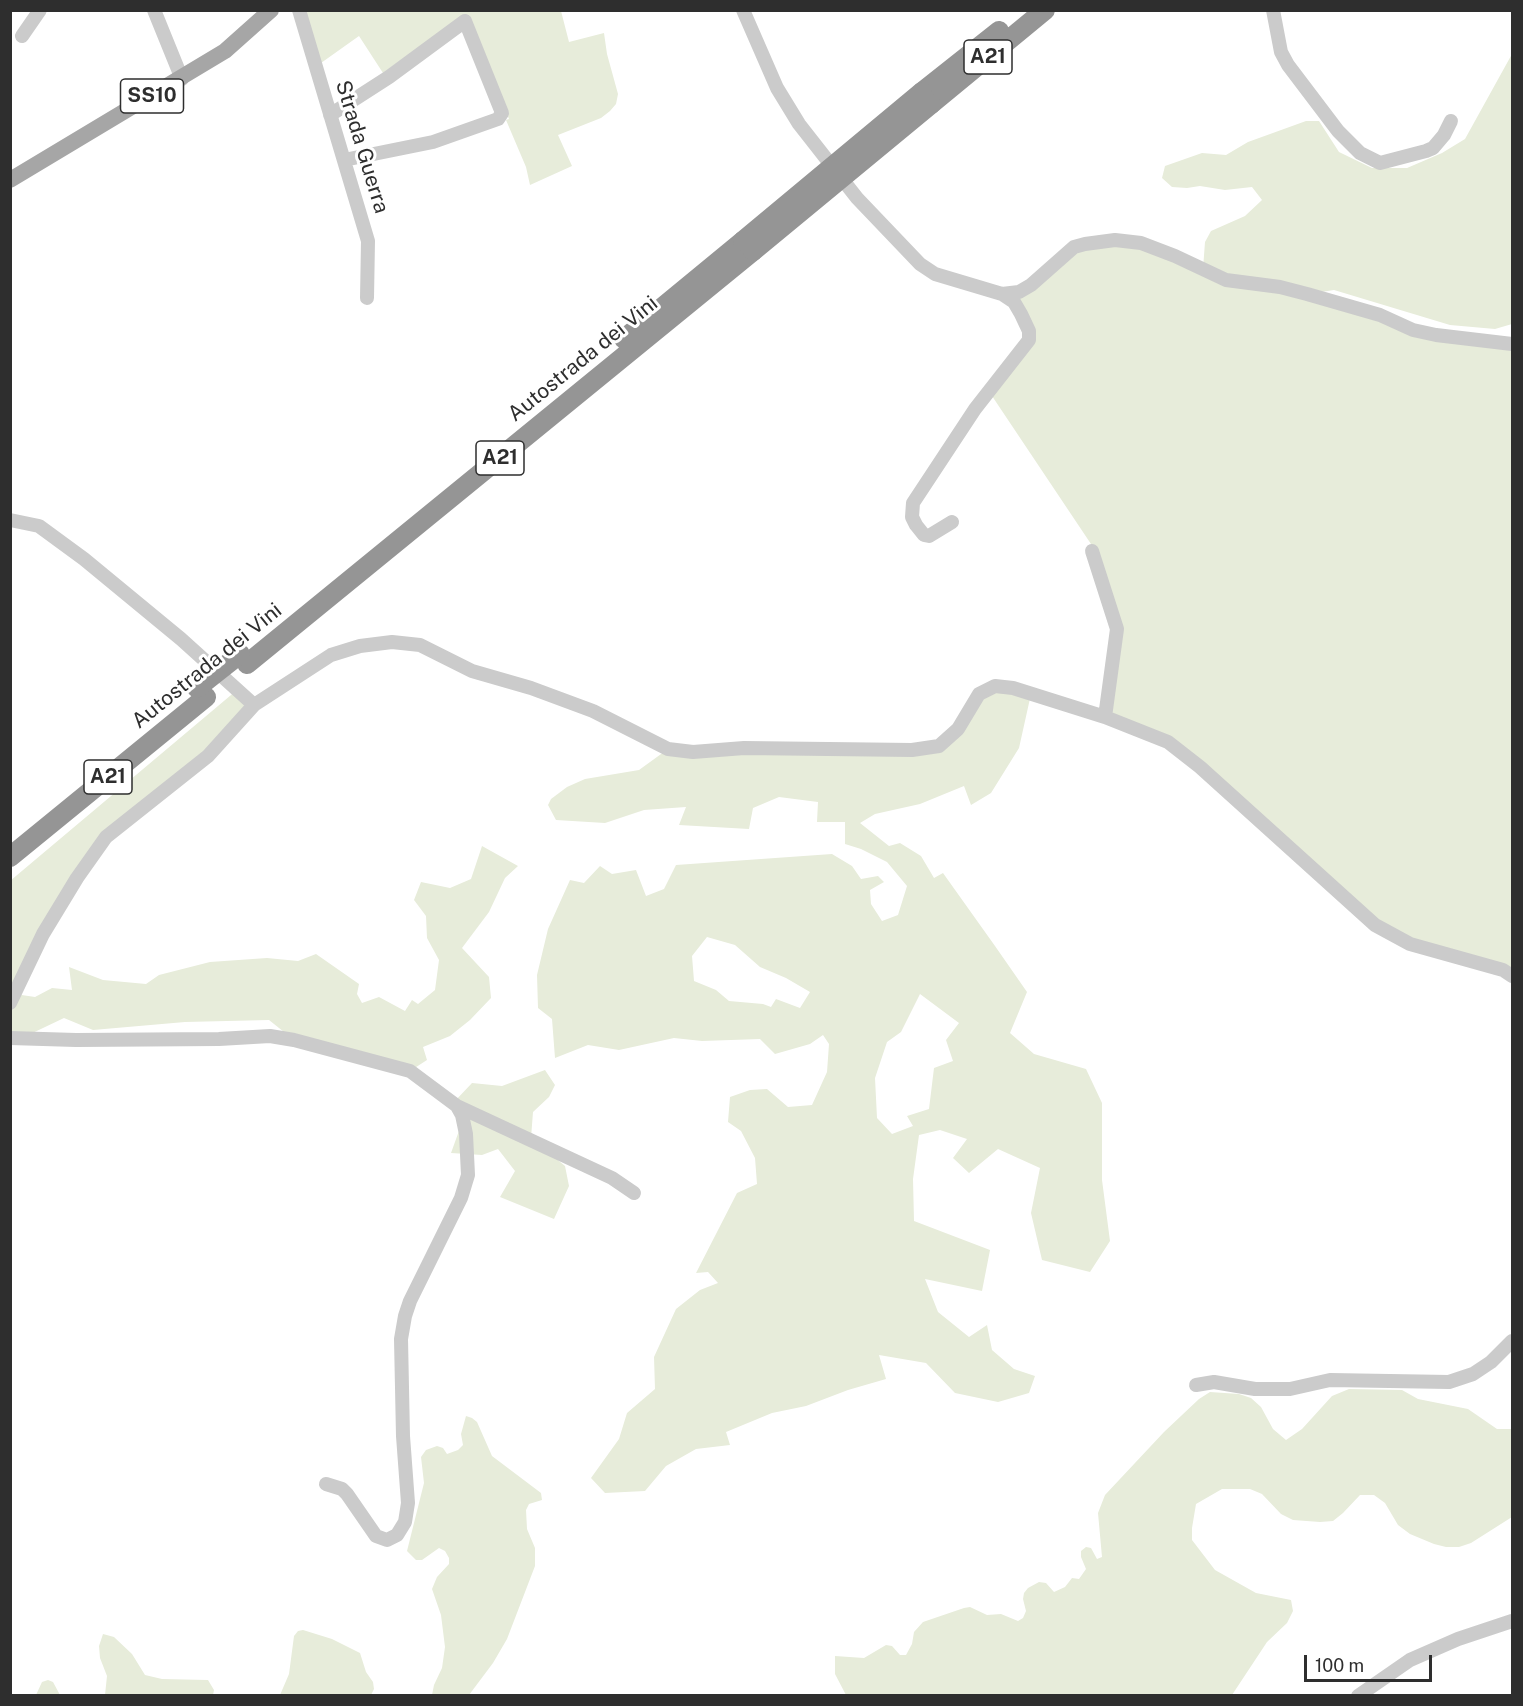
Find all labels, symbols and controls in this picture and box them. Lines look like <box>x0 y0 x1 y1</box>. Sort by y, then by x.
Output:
road number: A21 <box>964 40 1012 74</box>
street label: Strada Guerra <box>330 78 394 216</box>
road number: SS10 <box>120 79 184 113</box>
street label: Autostrada dei Vini <box>503 291 663 427</box>
road number: A21 <box>476 441 524 475</box>
street label: Autostrada dei Vini <box>127 598 287 734</box>
road number: A21 <box>84 760 132 794</box>
scale bar <box>1307 1643 1434 1681</box>
text: 100 m <box>1315 1655 1364 1676</box>

